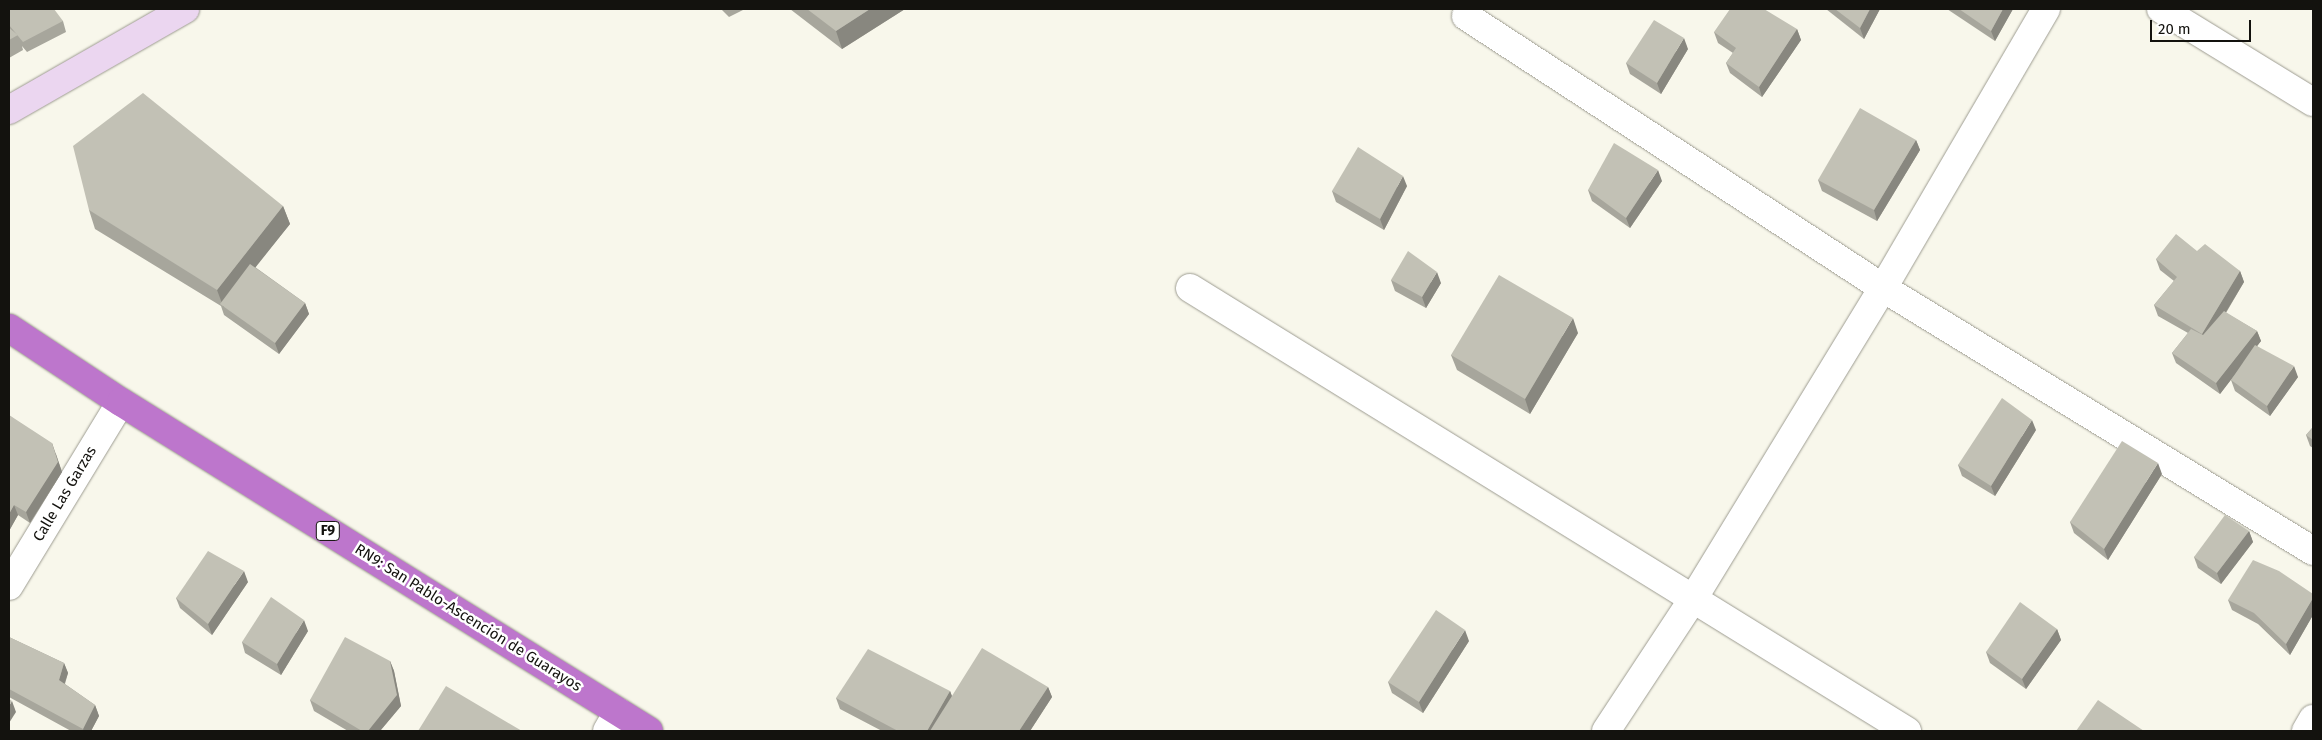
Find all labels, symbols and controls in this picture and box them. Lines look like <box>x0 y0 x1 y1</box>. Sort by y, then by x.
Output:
scale bar <box>2152 10 2253 42</box>
text: 20 m <box>2158 20 2191 38</box>
street label: Calle Las Garzas <box>29 443 101 545</box>
road number: F9 <box>316 520 340 542</box>
street label: RN9: San Pablo-Ascención de Guarayos <box>351 540 585 696</box>

